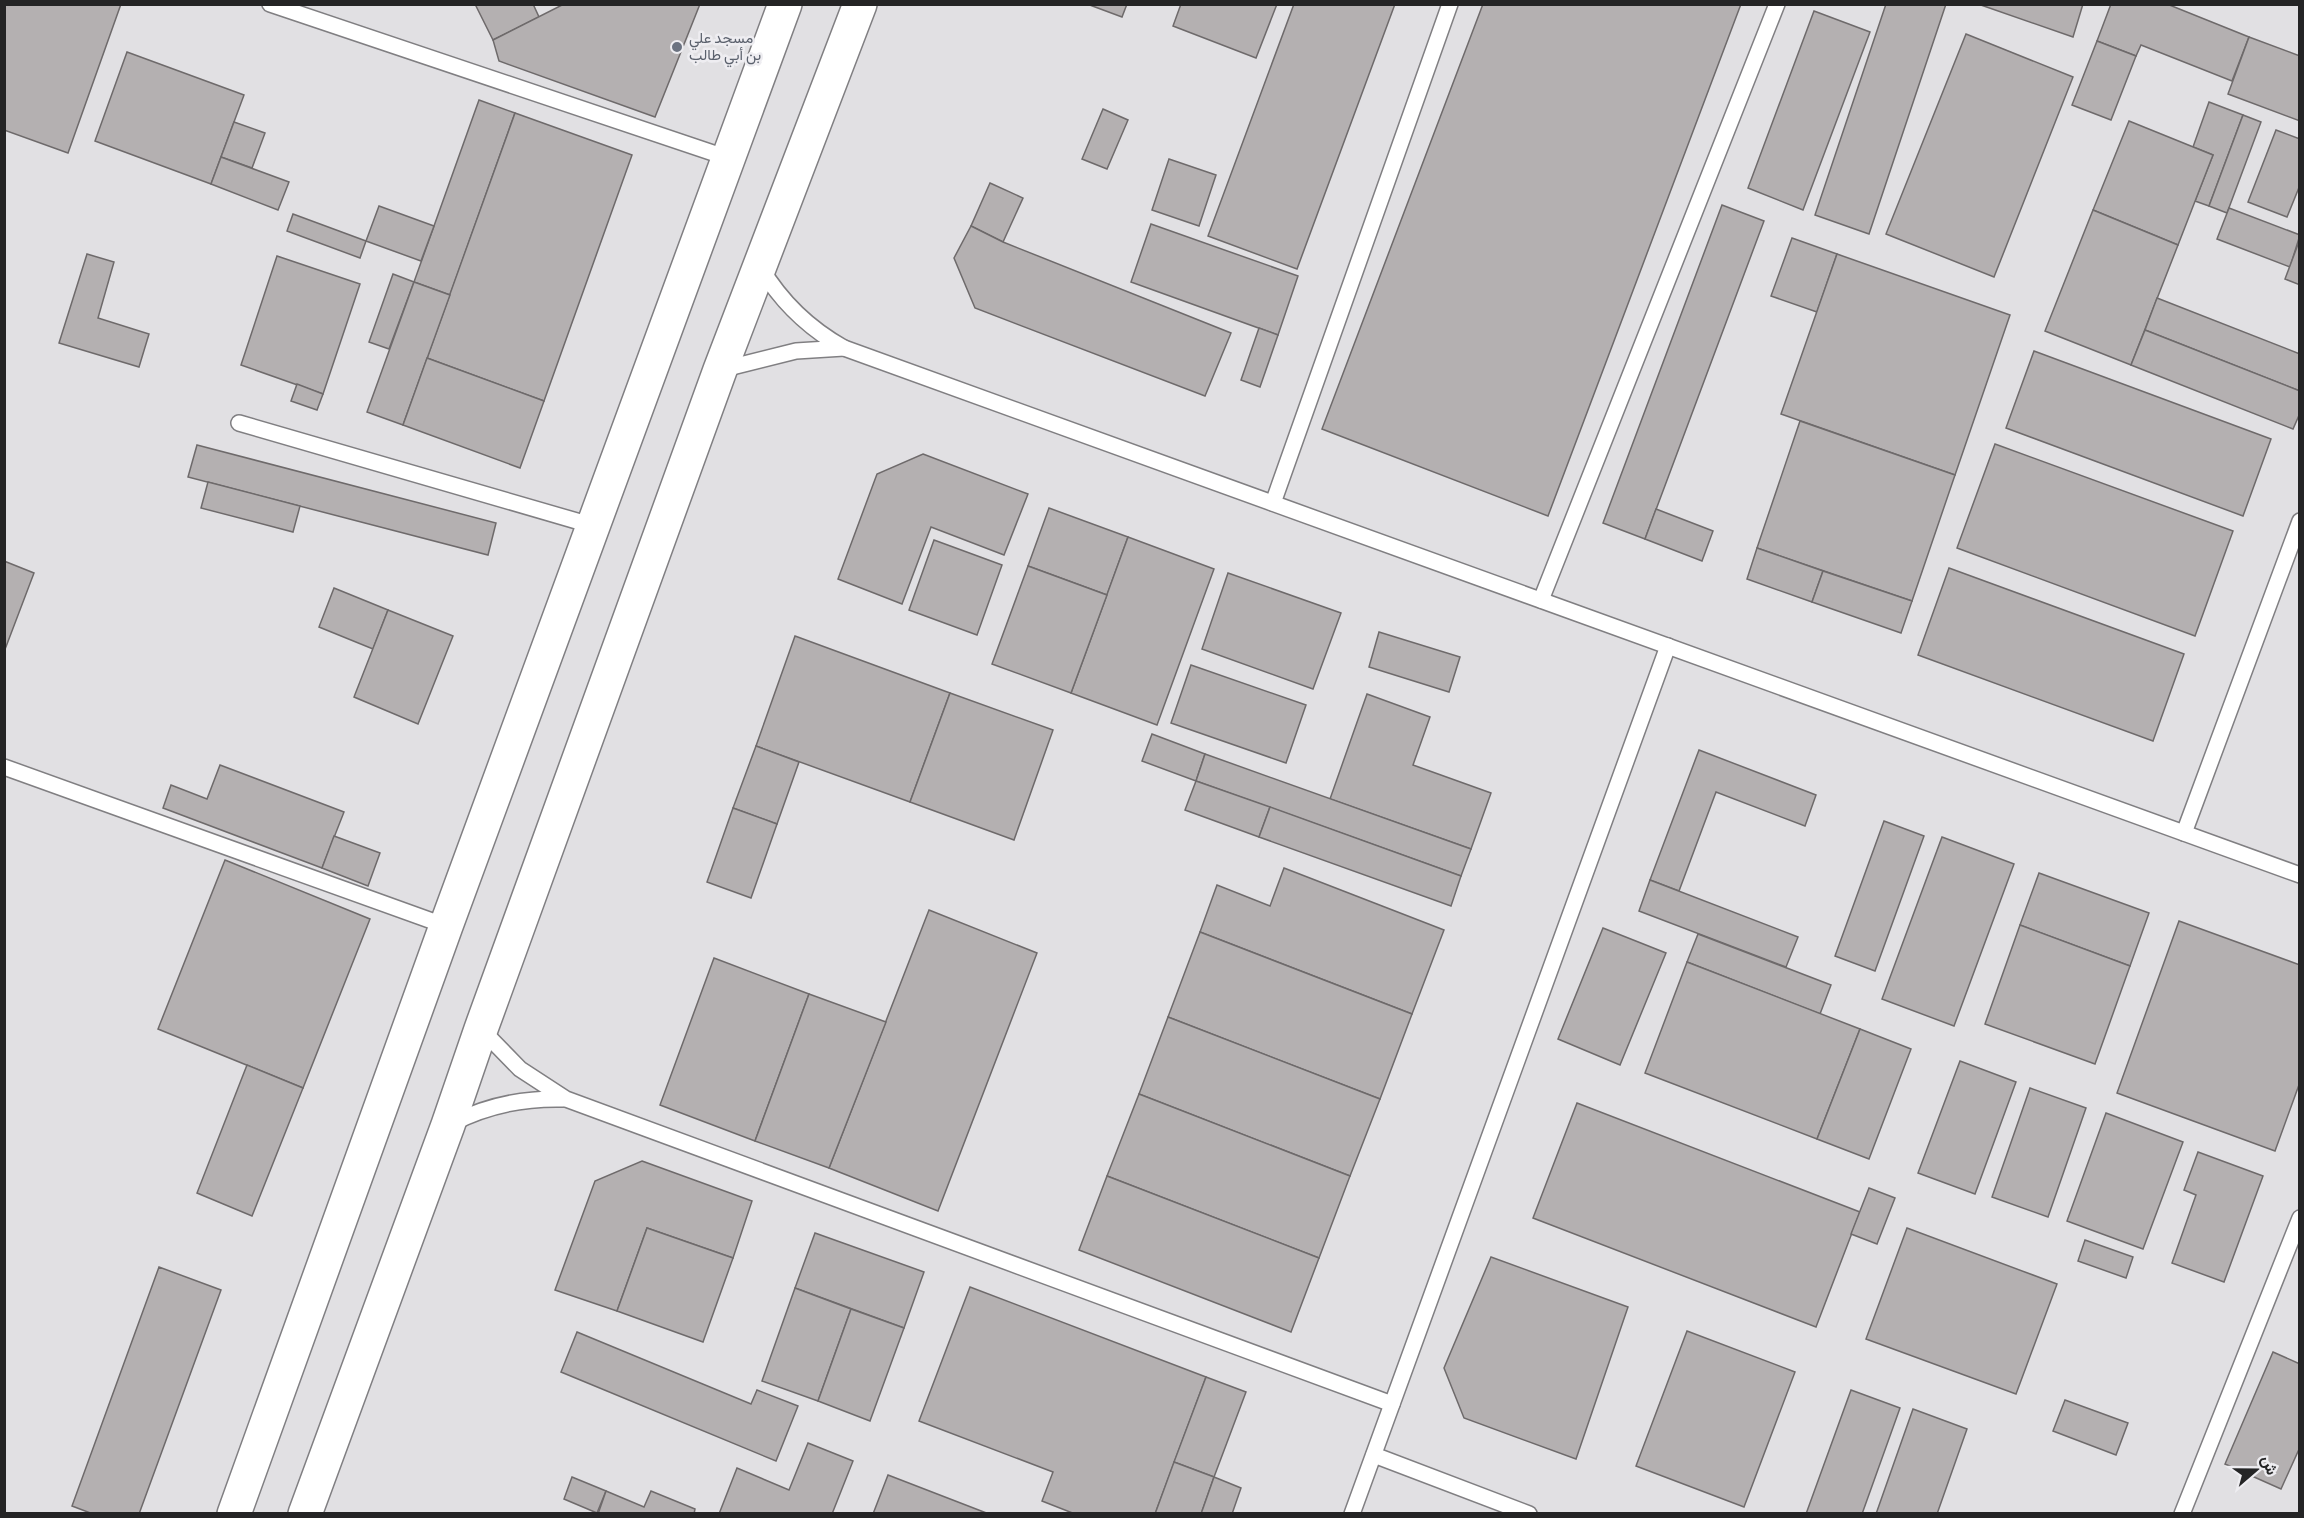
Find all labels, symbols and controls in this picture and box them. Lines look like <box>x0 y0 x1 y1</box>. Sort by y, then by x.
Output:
place label: مسجد علي بن أبي طالب <box>689 28 761 68</box>
marker: مسجد علي بن أبي طالب <box>670 40 684 54</box>
north arrow <box>2226 1440 2286 1500</box>
text: ش <box>2256 1452 2283 1478</box>

